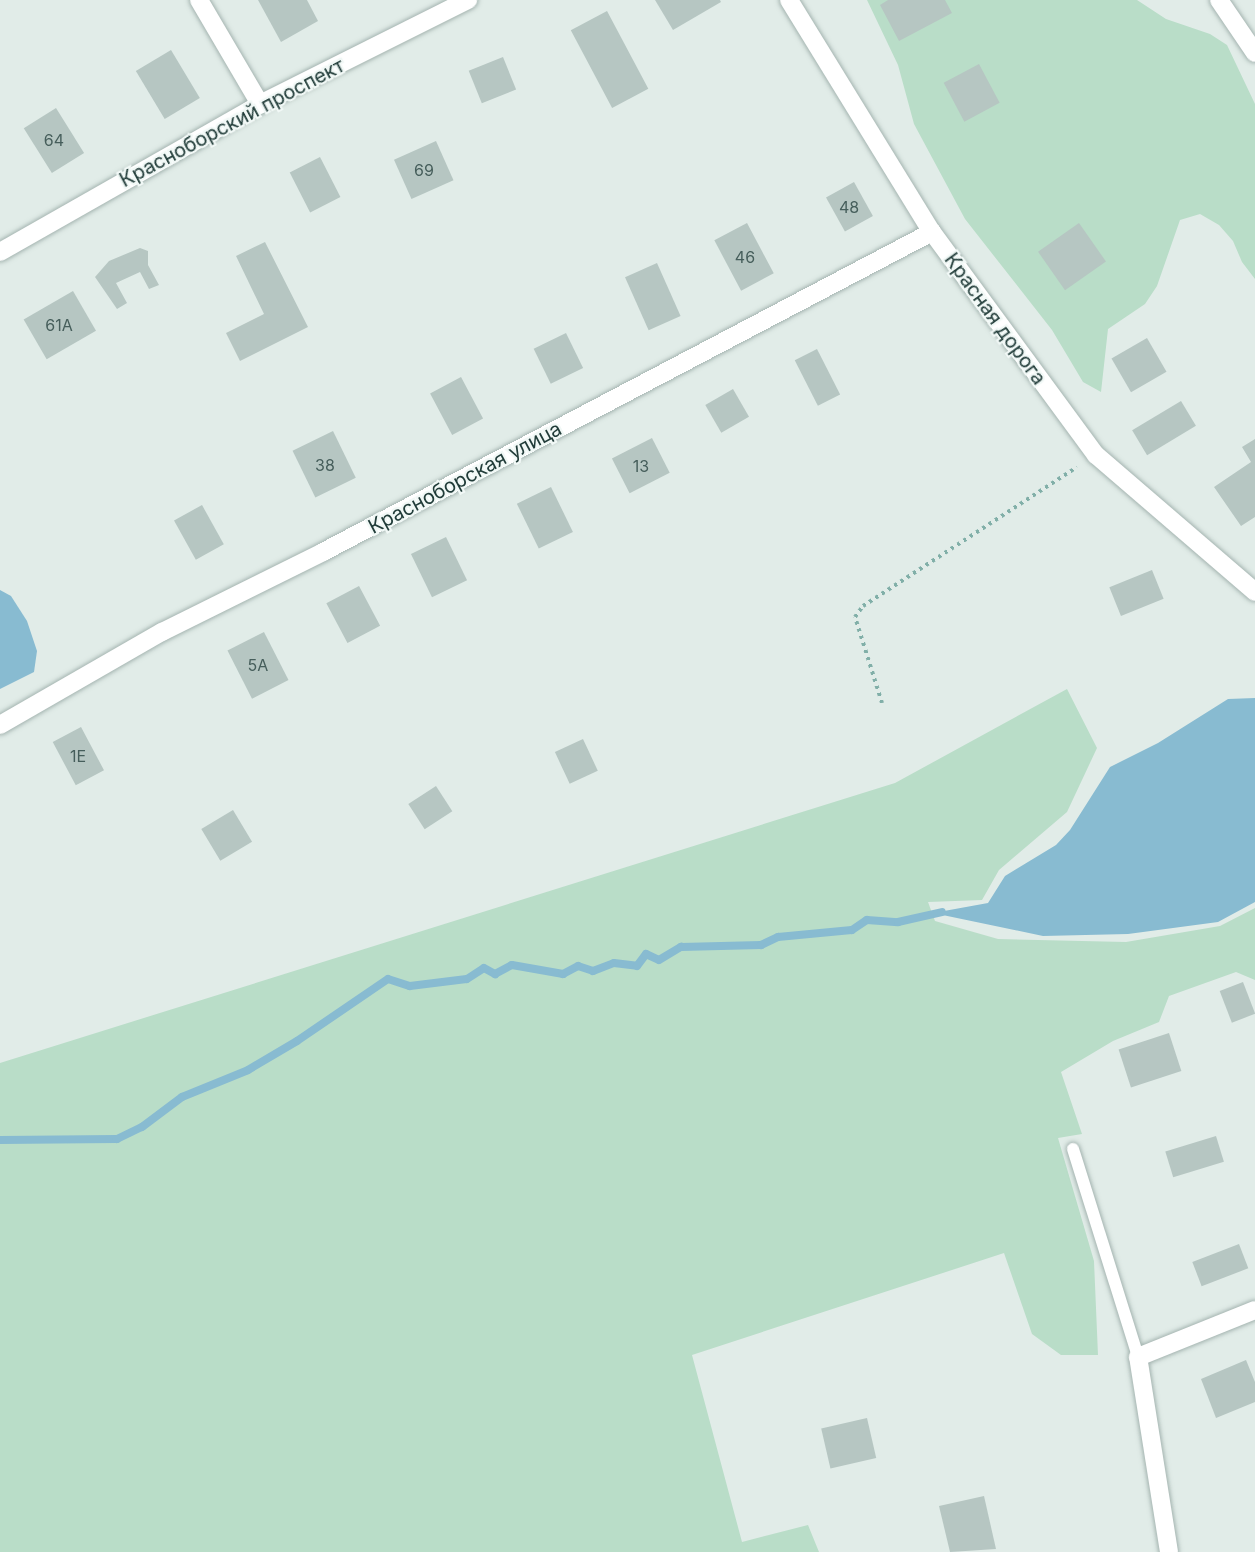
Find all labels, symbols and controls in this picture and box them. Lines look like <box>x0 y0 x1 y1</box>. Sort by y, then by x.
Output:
street label: Красноборский проспект <box>116 53 348 193</box>
house number: 64 <box>44 130 64 150</box>
house number: 69 <box>414 160 434 180</box>
house number: 48 <box>839 197 859 217</box>
house number: 46 <box>735 247 755 267</box>
street label: Красная дорога <box>939 248 1051 390</box>
house number: 61А <box>45 315 73 335</box>
street label: Красноборская улица <box>364 417 566 539</box>
house number: 38 <box>315 455 335 475</box>
house number: 13 <box>633 456 649 476</box>
house number: 5А <box>248 655 268 675</box>
house number: 1Е <box>70 746 86 766</box>

